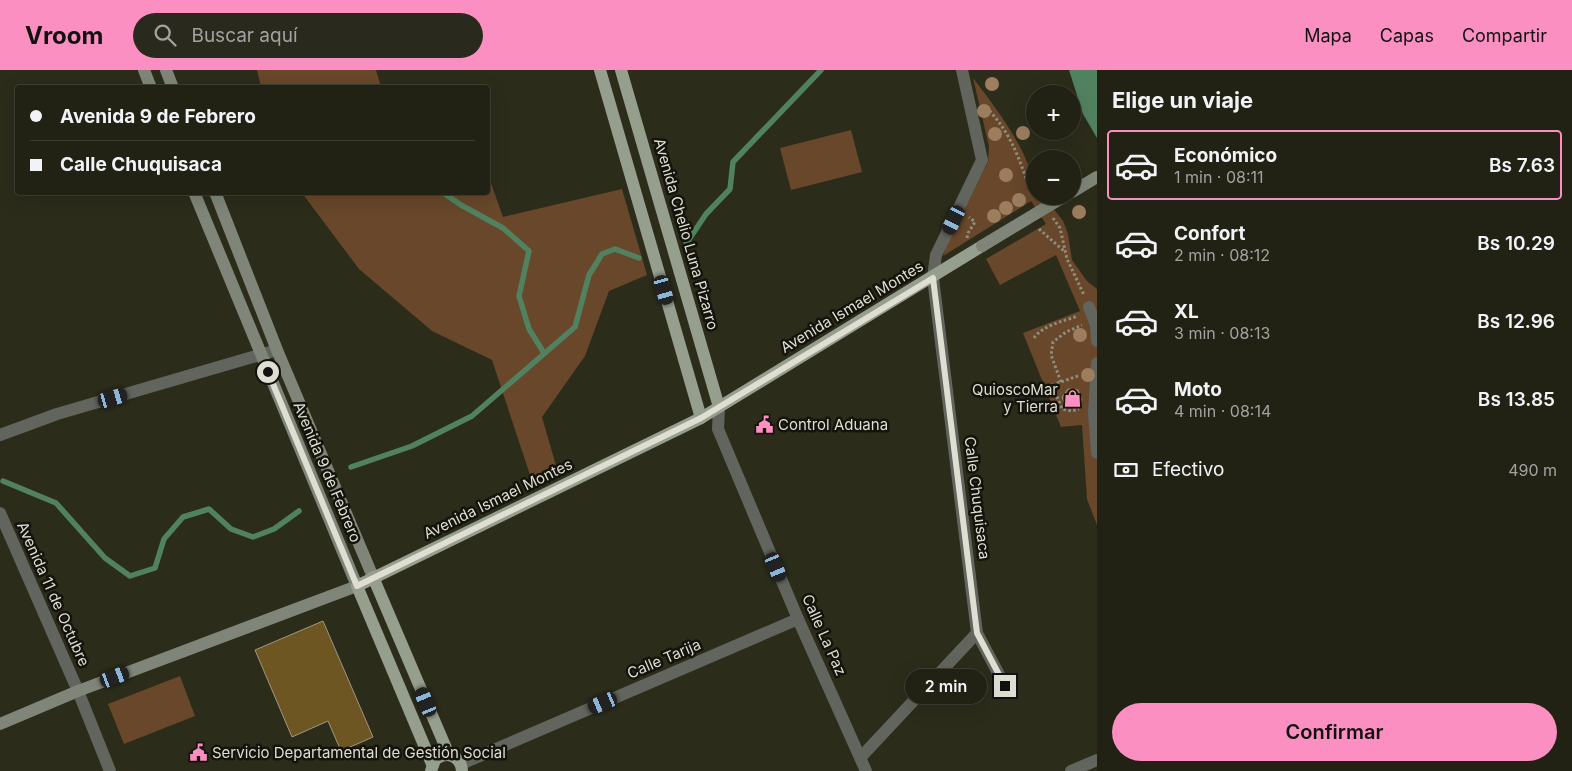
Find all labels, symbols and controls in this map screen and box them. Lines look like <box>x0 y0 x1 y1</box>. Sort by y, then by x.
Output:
search box <box>133 13 483 58</box>
text: Vroom <box>25 21 103 50</box>
icon: search <box>151 21 179 49</box>
text: Buscar aquí <box>191 24 298 47</box>
text: Mapa <box>1304 25 1352 46</box>
text: Capas <box>1380 25 1434 46</box>
text: Compartir <box>1462 25 1547 46</box>
map controls <box>1026 85 1081 205</box>
button: + <box>1026 85 1081 140</box>
text: Elige un viaje <box>1112 87 1253 113</box>
text: Avenida 9 de Febrero <box>60 105 256 128</box>
street label: Avenida Chelio Luna Pizarro <box>650 136 723 332</box>
icon: car <box>1114 143 1159 188</box>
text: Económico <box>1174 144 1277 167</box>
button: − <box>1026 150 1081 205</box>
text: Calle Chuquisaca <box>60 153 222 176</box>
text: Bs 7.63 <box>1489 154 1555 177</box>
text: 1 min · 08:11 <box>1174 167 1264 187</box>
car <box>940 203 967 237</box>
icon: car <box>1114 221 1159 266</box>
text: Confort <box>1174 222 1245 245</box>
text: Bs 10.29 <box>1477 232 1555 255</box>
text: 2 min · 08:12 <box>1174 245 1270 265</box>
street label: Avenida Ismael Montes <box>777 256 927 357</box>
car <box>652 274 675 306</box>
icon: car <box>1114 299 1159 344</box>
text: XL <box>1174 300 1199 323</box>
text: Bs 12.96 <box>1477 310 1555 333</box>
text: 3 min · 08:13 <box>1174 323 1270 343</box>
route start <box>257 361 279 383</box>
icon: car <box>1114 377 1159 422</box>
text: Moto <box>1174 378 1222 401</box>
place label: QuioscoMar y Tierra <box>972 380 1058 416</box>
car <box>96 387 129 409</box>
text: Bs 13.85 <box>1478 388 1555 411</box>
shop icon: QuioscoMar y Tierra <box>1062 389 1082 409</box>
street label: Avenida 9 de Febrero <box>289 399 366 545</box>
text: 4 min · 08:14 <box>1174 401 1271 421</box>
public building icon: Control Aduana <box>754 415 774 435</box>
place label: Control Aduana <box>778 415 888 434</box>
street label: Calle Chuquisaca <box>961 435 994 560</box>
street label: Avenida Ismael Montes <box>420 454 575 543</box>
icon: cash <box>1112 456 1140 484</box>
text: Efectivo <box>1152 458 1224 481</box>
text: 490 m <box>1508 460 1557 480</box>
street label: Avenida 11 de Octubre <box>13 519 94 669</box>
car <box>763 550 788 584</box>
street label: Calle La Paz <box>798 591 851 678</box>
street label: Calle Tarija <box>624 635 704 683</box>
car <box>98 665 131 689</box>
callout: 2 min <box>905 668 988 704</box>
route end <box>994 675 1016 697</box>
text: 2 min <box>925 676 967 696</box>
car <box>413 685 438 719</box>
car <box>586 690 619 716</box>
button: Confirmar <box>1112 703 1557 761</box>
public building icon: Servicio Departamental de Gestión Social <box>188 743 208 763</box>
place label: Servicio Departamental de Gestión Social <box>212 743 506 762</box>

